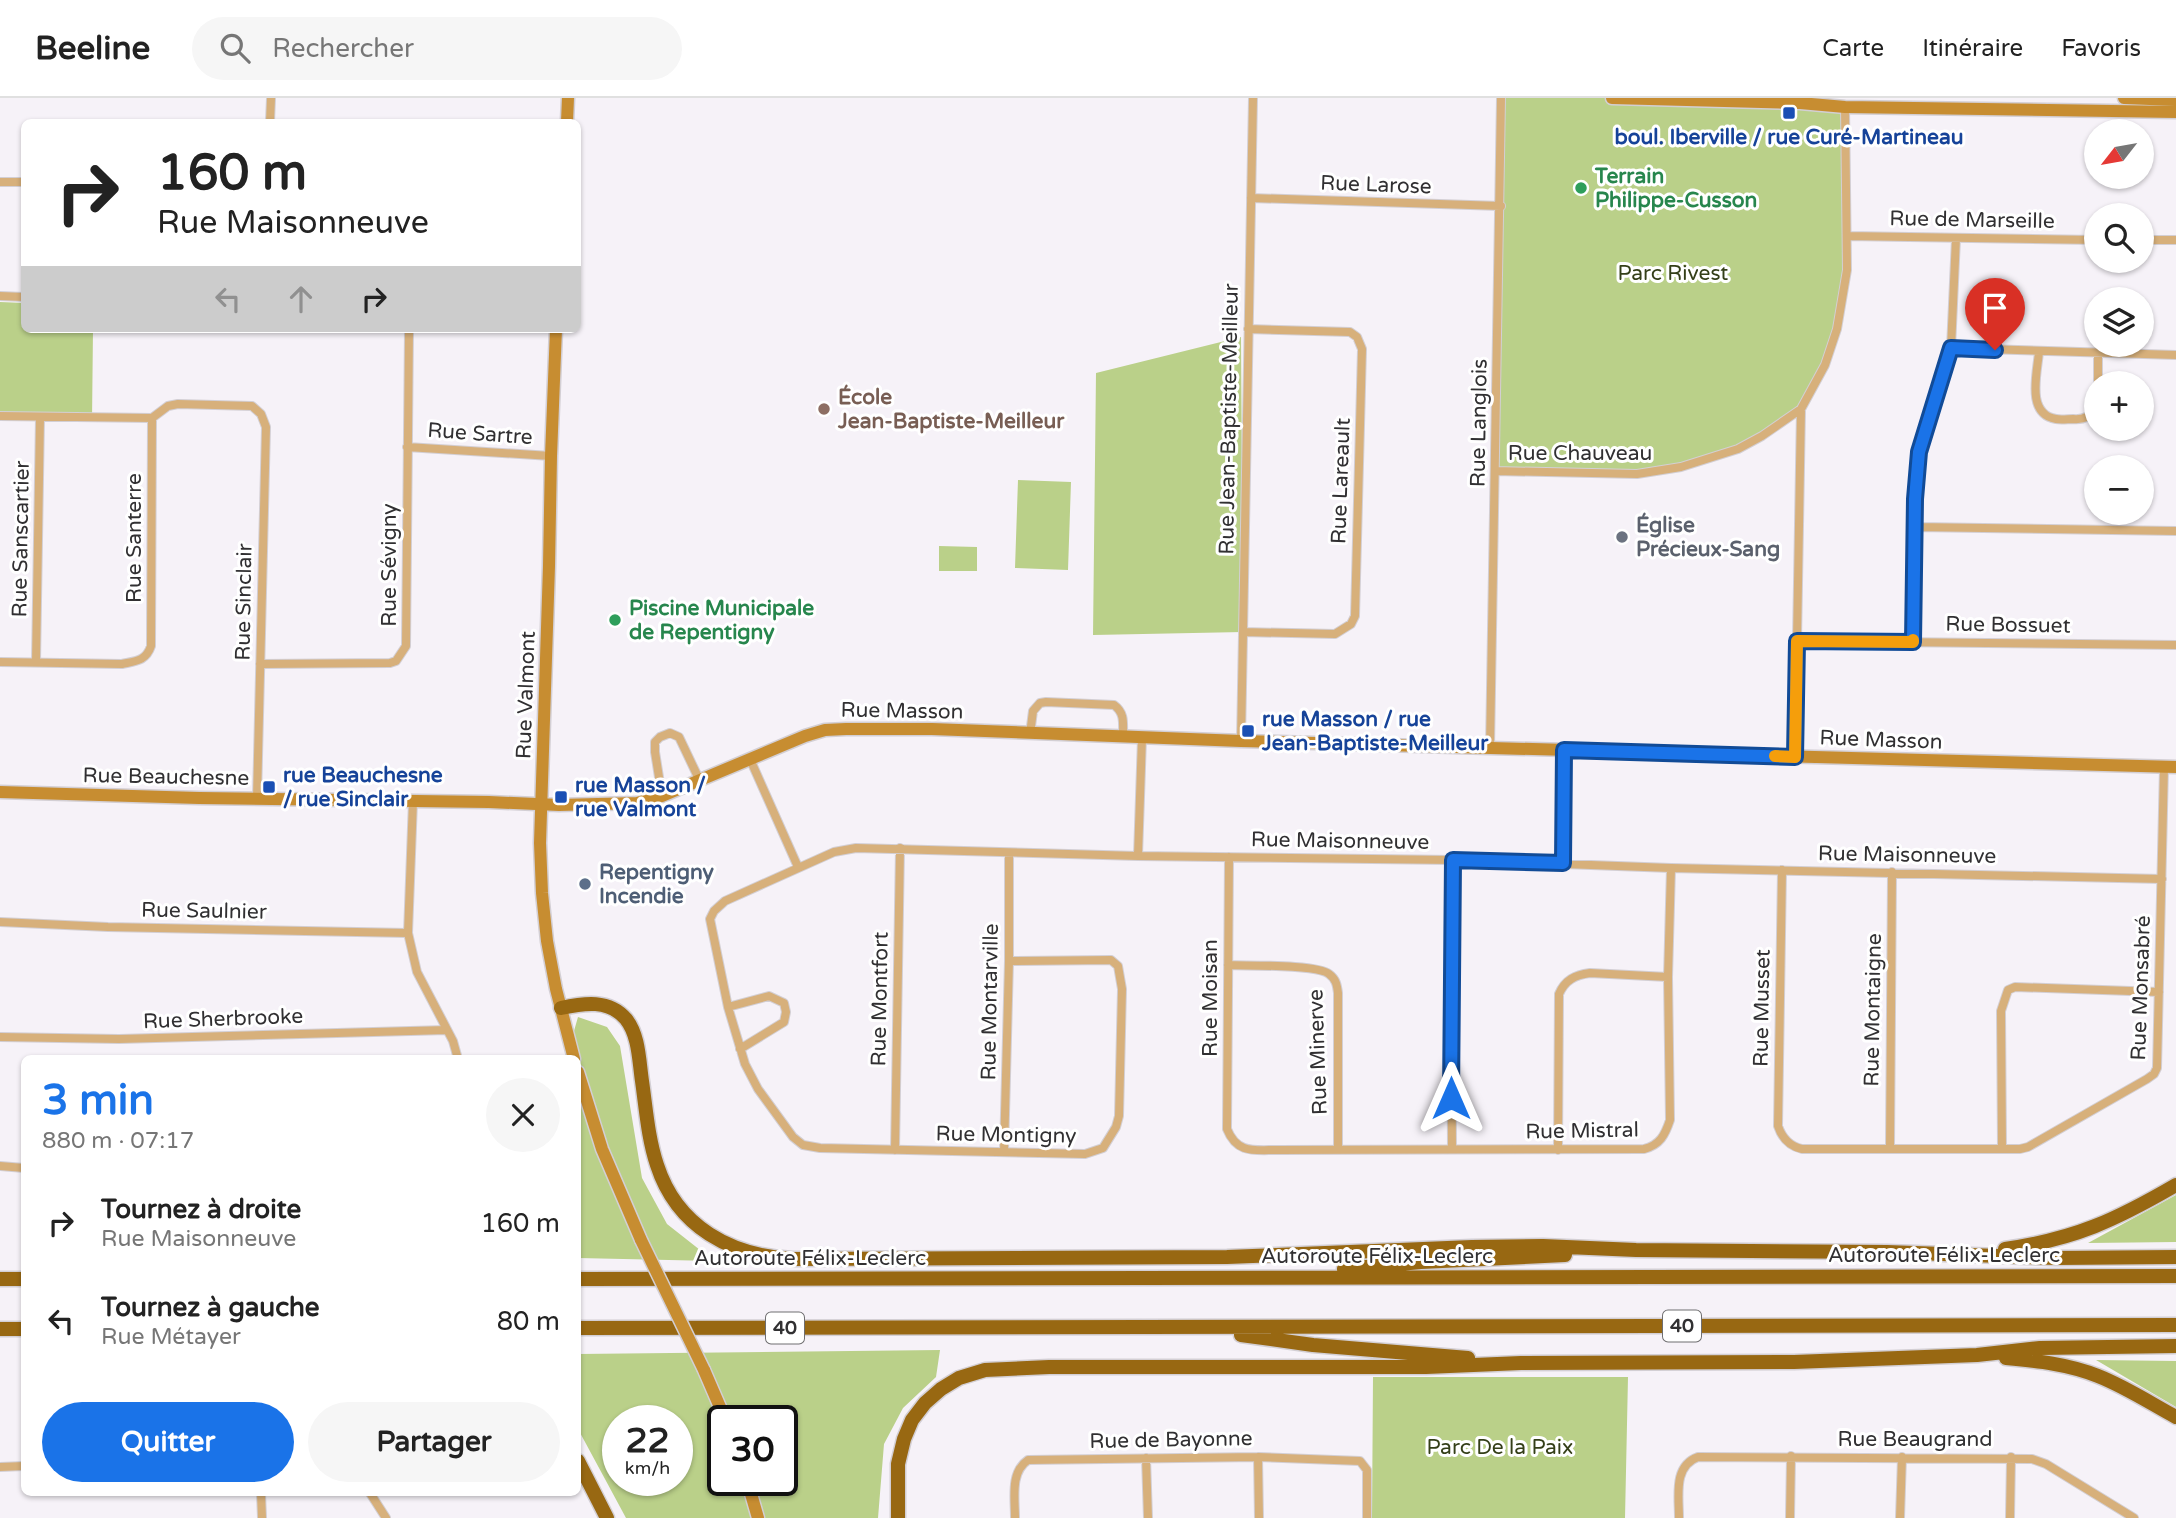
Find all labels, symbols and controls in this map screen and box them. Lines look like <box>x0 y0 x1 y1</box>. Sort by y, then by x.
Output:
search box <box>192 17 682 80</box>
text: Beeline <box>35 29 150 68</box>
icon: search <box>216 29 254 67</box>
text: Rechercher <box>272 33 414 64</box>
text: Carte <box>1822 34 1884 63</box>
text: Itinéraire <box>1922 34 2023 63</box>
text: Favoris <box>2061 34 2141 63</box>
marker: boul. Iberville / rue Curé-Martineau <box>1781 105 1797 121</box>
north arrow <box>2084 119 2154 189</box>
map controls <box>2084 119 2154 525</box>
place label: boul. Iberville / rue Curé-Martineau <box>1615 125 1963 150</box>
text: 160 m <box>157 144 307 203</box>
icon: right <box>42 147 133 238</box>
place label: Terrain Philippe-Cusson <box>1594 164 1757 213</box>
street label: Rue Larose <box>1320 171 1432 199</box>
marker: Terrain Philippe-Cusson <box>1573 180 1589 196</box>
button: search <box>2084 203 2154 273</box>
text: Rue Maisonneuve <box>157 204 429 242</box>
street label: Rue de Marseille <box>1889 206 2055 234</box>
park label: Parc Rivest <box>1618 261 1728 286</box>
pin <box>1965 278 2025 350</box>
icon: left <box>209 280 247 318</box>
icon: ahead <box>282 280 320 318</box>
icon: right <box>355 280 393 318</box>
street label: Rue Jean-Baptiste-Meilleur <box>1214 283 1244 555</box>
button: layers <box>2084 287 2154 357</box>
icon: arrive <box>1976 289 2014 327</box>
street label: Rue Langlois <box>1465 359 1493 487</box>
button: + <box>2084 371 2154 441</box>
place label: École Jean-Baptiste-Meilleur <box>837 384 1065 434</box>
marker: École Jean-Baptiste-Meilleur <box>816 401 832 417</box>
street label: Rue Lareault <box>1326 417 1356 545</box>
street label: Rue Sartre <box>426 418 534 450</box>
street label: Rue Chauveau <box>1508 441 1652 466</box>
button: − <box>2084 455 2154 525</box>
street label: Rue Sanscartier <box>7 460 35 618</box>
street label: Rue Santerre <box>122 473 147 603</box>
street label: Rue Sévigny <box>377 503 402 627</box>
place label: Église Précieux-Sang <box>1636 512 1780 562</box>
marker: Église Précieux-Sang <box>1614 529 1630 545</box>
street label: Rue Sinclair <box>230 543 258 661</box>
place label: Piscine Municipale de Repentigny <box>629 596 814 645</box>
street label: Rue Bossuet <box>1945 611 2071 639</box>
marker: Piscine Municipale de Repentigny <box>607 612 623 628</box>
street label: Rue Valmont <box>511 631 541 759</box>
street label: Rue Masson <box>840 697 964 725</box>
place label: rue Masson / rue Jean-Baptiste-Meilleur <box>1261 707 1489 756</box>
marker: rue Masson / rue Jean-Baptiste-Meilleur <box>1240 723 1256 739</box>
street label: Rue Masson <box>1819 725 1943 755</box>
street label: Rue Beauchesne <box>83 763 250 791</box>
place label: rue Beauchesne / rue Sinclair <box>283 763 443 812</box>
place label: rue Masson / rue Valmont <box>575 773 706 822</box>
marker: rue Beauchesne / rue Sinclair <box>261 779 277 795</box>
marker: rue Masson / rue Valmont <box>553 789 569 805</box>
street label: Rue Maisonneuve <box>1251 827 1430 855</box>
street label: Rue Maisonneuve <box>1818 841 1997 869</box>
place label: Repentigny Incendie <box>599 860 715 909</box>
marker: Repentigny Incendie <box>577 876 593 892</box>
street label: Rue Saulnier <box>141 897 267 925</box>
street label: Rue Monsabré <box>2126 915 2156 1061</box>
street label: Rue Montarville <box>976 923 1004 1081</box>
street label: Rue Montfort <box>866 931 894 1067</box>
street label: Rue Montaigne <box>1859 933 1887 1087</box>
street label: Rue Moisan <box>1198 939 1223 1057</box>
street label: Rue Musset <box>1748 949 1776 1067</box>
street label: Rue Minerve <box>1303 989 1333 1115</box>
street label: Rue Sherbrooke <box>142 1004 304 1034</box>
position arrow <box>1414 1061 1488 1135</box>
text: 3 min <box>42 1075 154 1126</box>
button: close <box>486 1078 560 1152</box>
street label: Rue Mistral <box>1525 1118 1639 1144</box>
street label: Rue Montigny <box>935 1121 1077 1149</box>
text: 880 m · 07:17 <box>42 1127 194 1155</box>
text: Tournez à droite <box>101 1194 301 1225</box>
icon: right <box>42 1204 80 1242</box>
text: 160 m <box>480 1208 560 1239</box>
text: Rue Maisonneuve <box>101 1225 296 1253</box>
street label: Autoroute Félix-Leclerc <box>1828 1243 2060 1268</box>
street label: Autoroute Félix-Leclerc <box>1261 1244 1493 1269</box>
street label: Autoroute Félix-Leclerc <box>694 1246 926 1271</box>
text: Tournez à gauche <box>101 1292 320 1323</box>
icon: left <box>42 1302 80 1340</box>
text: 80 m <box>497 1306 560 1337</box>
road number: 40 <box>1663 1310 1701 1342</box>
road number: 40 <box>766 1312 804 1344</box>
text: Rue Métayer <box>101 1323 241 1351</box>
button: Quitter <box>42 1402 294 1482</box>
button: Partager <box>308 1402 560 1482</box>
speed limit sign: 30 <box>707 1405 798 1496</box>
text: 22 <box>626 1420 669 1462</box>
street label: Rue de Bayonne <box>1089 1426 1253 1454</box>
street label: Rue Beaugrand <box>1837 1427 1993 1452</box>
park label: Parc De la Paix <box>1427 1435 1573 1460</box>
text: km/h <box>625 1457 670 1479</box>

